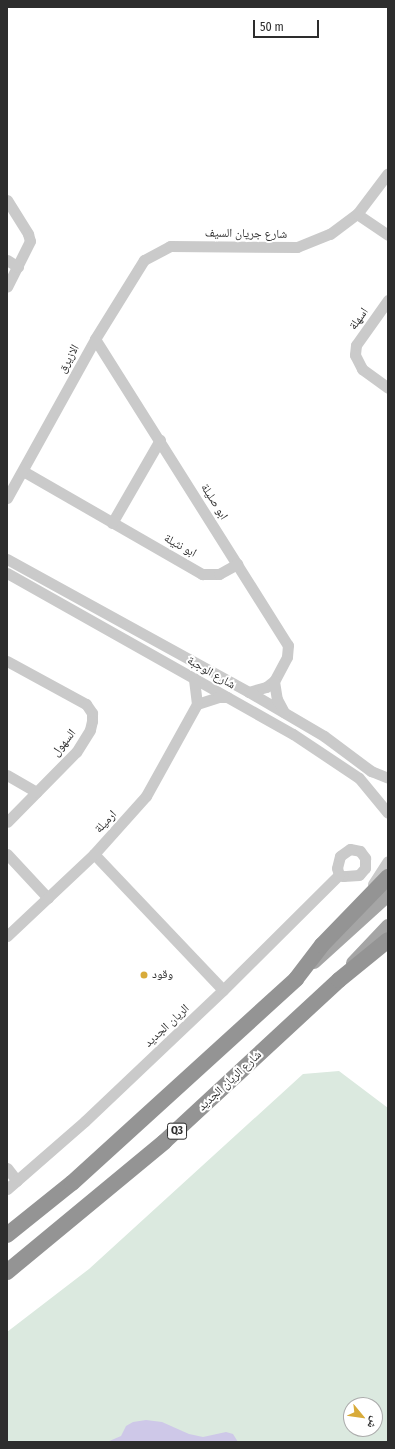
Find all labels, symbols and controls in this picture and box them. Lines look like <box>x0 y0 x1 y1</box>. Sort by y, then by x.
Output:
scale bar <box>255 12 321 38</box>
text: 50 m <box>260 20 284 34</box>
street label: شارع جريان السيف <box>205 226 287 242</box>
street label: اسهلة <box>346 305 372 333</box>
street label: الازيرق <box>55 342 83 376</box>
street label: ابو صليلة <box>197 481 231 523</box>
street label: ابو نثيلة <box>161 531 199 561</box>
street label: شارع الوجبة <box>184 653 238 693</box>
street label: السهول <box>49 727 79 759</box>
street label: ارميلة <box>92 808 120 836</box>
place label: وقود <box>152 968 173 982</box>
marker: وقود <box>139 970 149 980</box>
street label: الريان الجديد <box>142 1002 192 1050</box>
street label: شارع الريان الجديد <box>195 1048 265 1114</box>
road number: Q3 <box>167 1122 187 1140</box>
north arrow <box>343 1397 383 1437</box>
text: ش <box>365 1414 382 1431</box>

